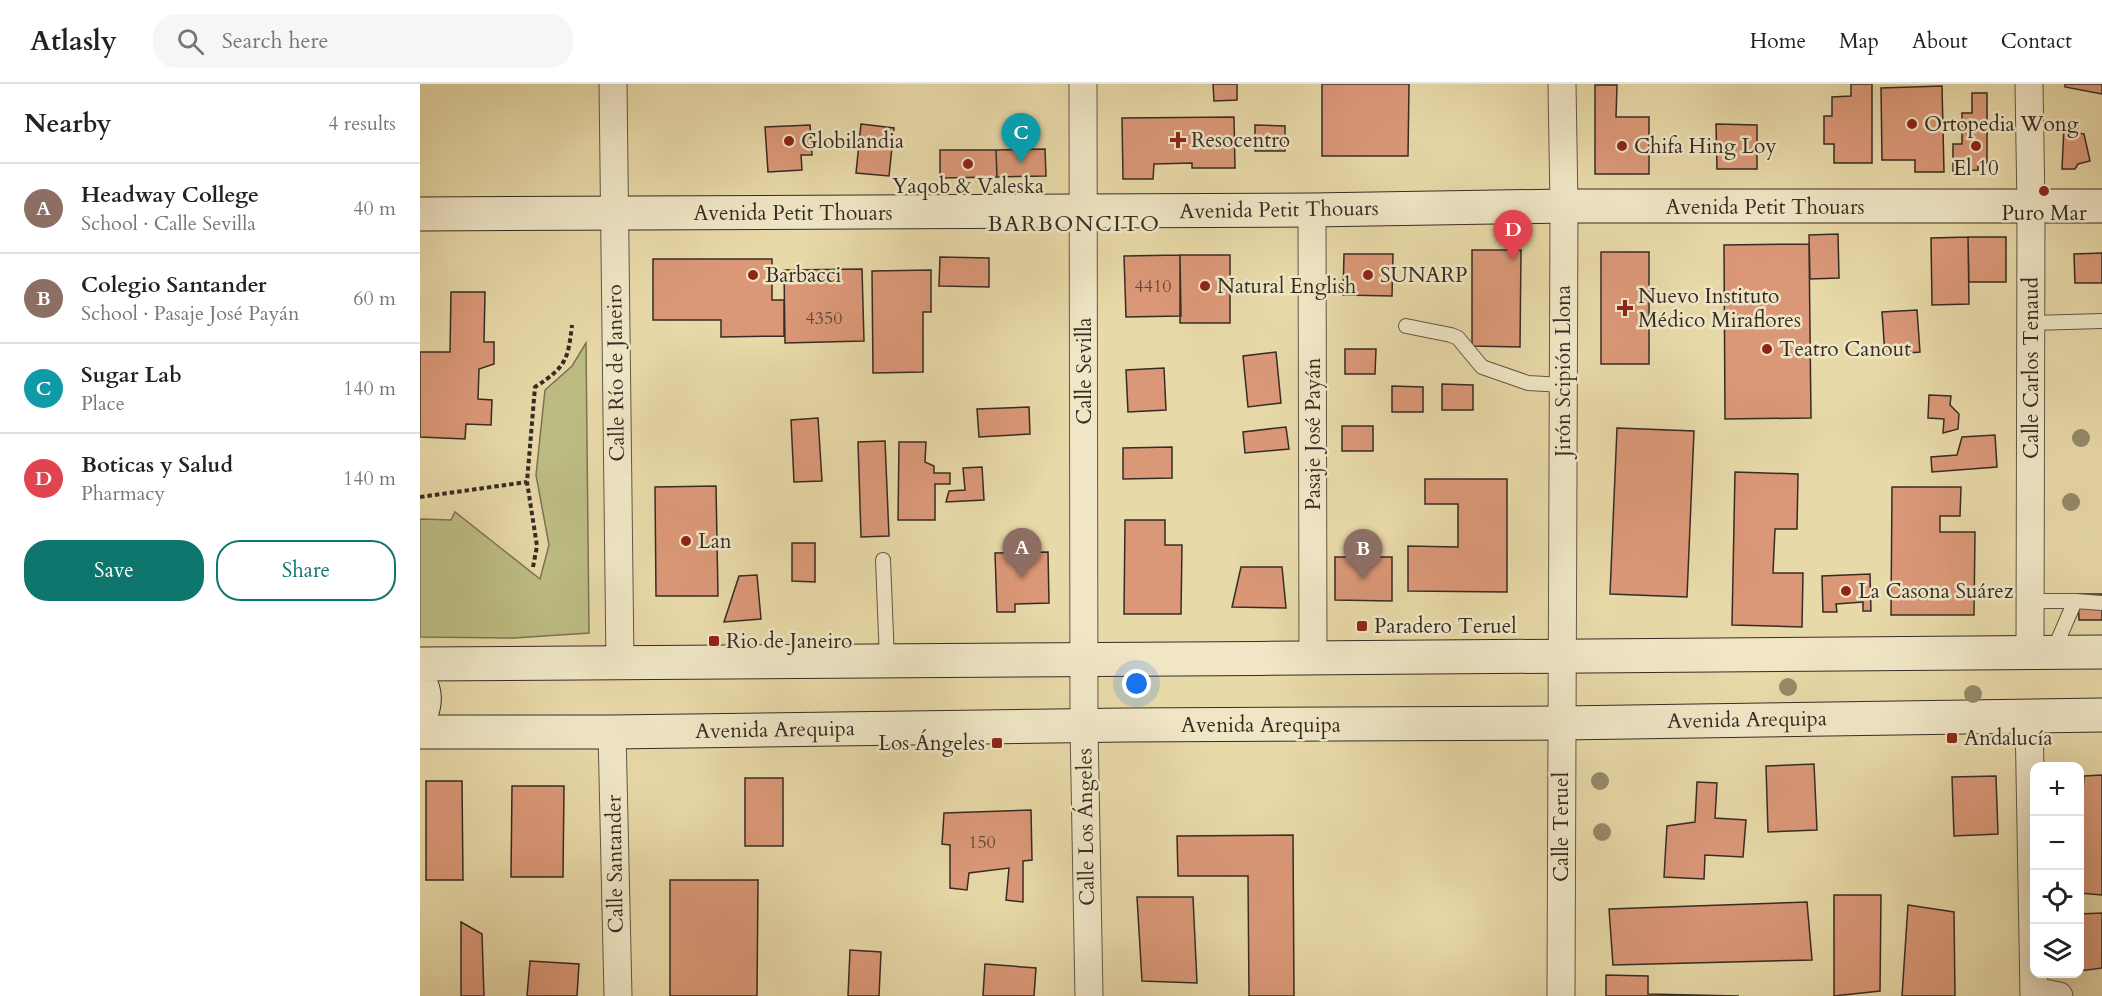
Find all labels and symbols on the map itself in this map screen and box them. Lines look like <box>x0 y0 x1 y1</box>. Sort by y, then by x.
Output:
place label: Ortopedia Wong <box>1924 110 2079 139</box>
pin: C <box>1002 113 1040 163</box>
marker: Ortopedia Wong <box>1905 117 1919 131</box>
place label: Resocentro <box>1191 126 1290 155</box>
place label: Globilandia <box>801 127 904 156</box>
marker: Resocentro <box>1169 131 1187 149</box>
place label: Chifa Hing Loy <box>1634 132 1777 161</box>
marker: Globilandia <box>782 134 796 148</box>
marker: Chifa Hing Loy <box>1615 139 1629 153</box>
marker: El 10 <box>1969 139 1983 153</box>
place label: El 10 <box>1953 154 1999 183</box>
marker: Yaqob & Valeska <box>961 157 975 171</box>
place label: Yaqob & Valeska <box>892 172 1044 201</box>
marker: Puro Mar <box>2037 184 2051 198</box>
street label: Avenida Petit Thouars <box>1665 193 1865 222</box>
street label: Avenida Petit Thouars <box>1179 194 1379 226</box>
street label: Avenida Petit Thouars <box>693 199 893 228</box>
place label: Puro Mar <box>2001 199 2087 228</box>
district label: BARBONCITO <box>987 209 1161 239</box>
pin: D <box>1494 210 1532 260</box>
place label: Barbacci <box>765 261 842 290</box>
place label: SUNARP <box>1380 261 1468 290</box>
marker: Barbacci <box>746 268 760 282</box>
marker: SUNARP <box>1361 268 1375 282</box>
place label: Natural English <box>1217 272 1357 301</box>
house number: 4410 <box>1135 274 1171 299</box>
street label: Calle Carlos Tenaud <box>2017 277 2046 459</box>
marker: Natural English <box>1198 279 1212 293</box>
place label: Nuevo Instituto Médico Miraflores <box>1638 282 1801 335</box>
street label: Calle Río de Janeiro <box>600 284 632 462</box>
street label: Jirón Scipión Llona <box>1549 285 1578 460</box>
marker: Nuevo Instituto Médico Miraflores <box>1616 299 1634 317</box>
house number: 4350 <box>806 306 842 331</box>
street label: Calle Sevilla <box>1070 317 1099 425</box>
place label: Teatro Canout <box>1779 335 1911 364</box>
marker: Teatro Canout <box>1760 342 1774 356</box>
street label: Pasaje José Payán <box>1299 357 1328 510</box>
place label: Lan <box>698 527 732 556</box>
pin: A <box>1002 528 1042 578</box>
pin: B <box>1344 530 1382 579</box>
marker: Lan <box>679 534 693 548</box>
place label: La Casona Suárez <box>1858 577 2014 606</box>
marker: La Casona Suárez <box>1839 584 1853 598</box>
place label: Paradero Teruel <box>1374 612 1517 641</box>
marker: Paradero Teruel <box>1355 619 1369 633</box>
place label: Rio de Janeiro <box>726 627 852 656</box>
marker: Rio de Janeiro <box>707 634 721 648</box>
your location <box>1122 669 1151 698</box>
street label: Avenida Arequipa <box>1667 704 1827 736</box>
street label: Avenida Arequipa <box>1181 711 1341 740</box>
street label: Avenida Arequipa <box>695 714 855 746</box>
place label: Andalucía <box>1964 724 2053 753</box>
place label: Los Ángeles <box>878 729 985 758</box>
marker: Andalucía <box>1945 731 1959 745</box>
marker: Los Ángeles <box>990 736 1004 750</box>
street label: Calle Los Ángeles <box>1070 748 1102 906</box>
street label: Calle Teruel <box>1547 772 1576 882</box>
street label: Calle Santander <box>599 794 631 934</box>
house number: 150 <box>968 830 996 855</box>

